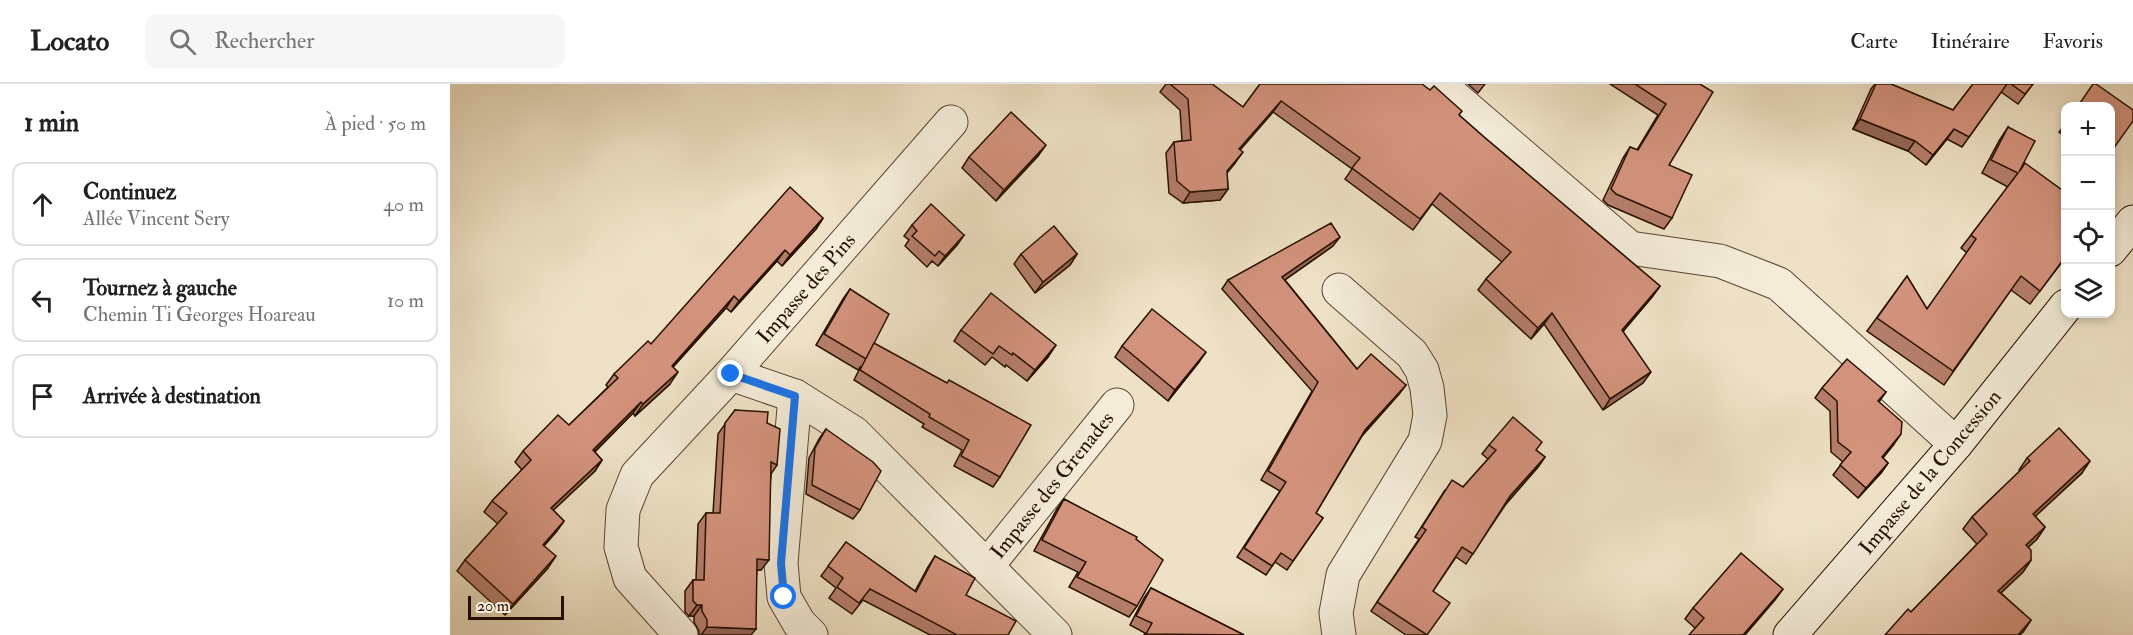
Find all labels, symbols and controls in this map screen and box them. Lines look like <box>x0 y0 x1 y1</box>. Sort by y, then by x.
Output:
search box <box>145 14 565 68</box>
text: Locato <box>30 24 109 59</box>
icon: search <box>166 25 199 58</box>
text: Rechercher <box>214 27 314 55</box>
text: Carte <box>1850 28 1898 55</box>
text: Itinéraire <box>1931 28 2009 55</box>
text: Favoris <box>2042 28 2103 55</box>
map controls <box>2061 102 2115 318</box>
button: + <box>2061 102 2115 156</box>
text: 1 min <box>24 107 79 139</box>
text: À pied · 50 m <box>325 111 426 136</box>
button: − <box>2061 156 2115 210</box>
text: Continuez <box>83 178 176 206</box>
icon: ahead <box>26 188 59 221</box>
text: 40 m <box>383 192 424 217</box>
text: Allée Vincent Sery <box>83 206 230 231</box>
button: locate <box>2061 210 2115 264</box>
street label: Impasse des Pins <box>751 227 862 349</box>
button: layers <box>2061 264 2115 318</box>
text: Tournez à gauche <box>83 274 237 302</box>
icon: left <box>26 284 59 317</box>
text: 10 m <box>387 288 424 313</box>
text: Chemin Ti Georges Hoareau <box>83 302 316 327</box>
route end <box>717 360 743 386</box>
icon: arrive <box>26 380 59 413</box>
text: Arrivée à destination <box>83 382 261 410</box>
street label: Impasse de la Concession <box>1853 384 2008 561</box>
street label: Impasse des Grenades <box>985 406 1120 565</box>
route start <box>770 583 796 609</box>
scale bar <box>468 593 564 620</box>
text: 20 m <box>477 596 509 616</box>

